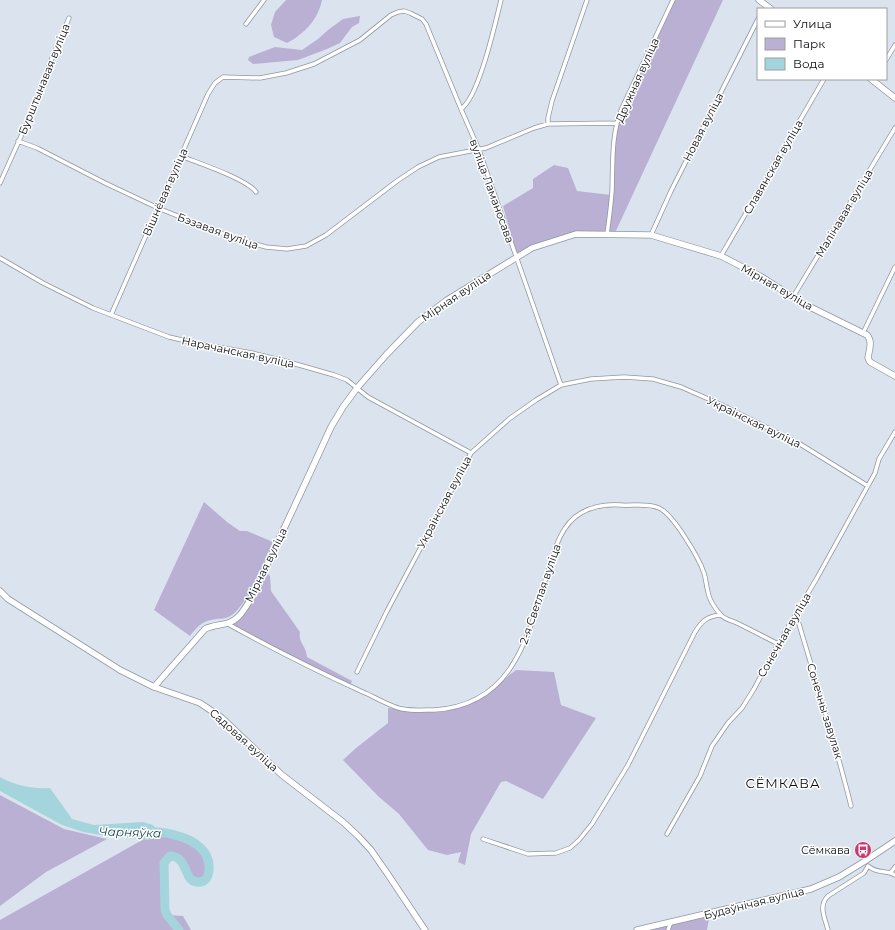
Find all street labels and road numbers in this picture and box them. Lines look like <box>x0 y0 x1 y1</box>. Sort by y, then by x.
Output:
street label: Бурштынавая вуліца <box>15 21 73 137</box>
street label: Дружная вуліца <box>612 36 662 124</box>
street label: Новая вуліца <box>680 90 726 164</box>
street label: Славянская вуліца <box>740 117 806 217</box>
street label: вуліца Ламаносава <box>467 137 517 245</box>
street label: Вішнёвая вуліца <box>139 146 191 238</box>
street label: Малінавая вуліца <box>812 167 876 259</box>
street label: Бэзавая вуліца <box>175 210 261 252</box>
street label: Мірная вуліца <box>738 261 816 313</box>
street label: Мірная вуліца <box>419 268 493 324</box>
street label: Нарачанская вуліца <box>180 333 296 371</box>
street label: Украінская вуліца <box>705 393 803 451</box>
street label: Украінская вуліца <box>414 453 474 551</box>
street label: Мірная вуліца <box>242 526 290 604</box>
street label: 2-я Светлая вуліца <box>516 542 564 646</box>
street label: Сонечная вуліца <box>754 590 814 680</box>
street label: Сонечны завулак <box>804 662 846 761</box>
street label: Садовая вуліца <box>207 706 281 774</box>
street label: Будаўнічая вуліца <box>702 884 806 922</box>

